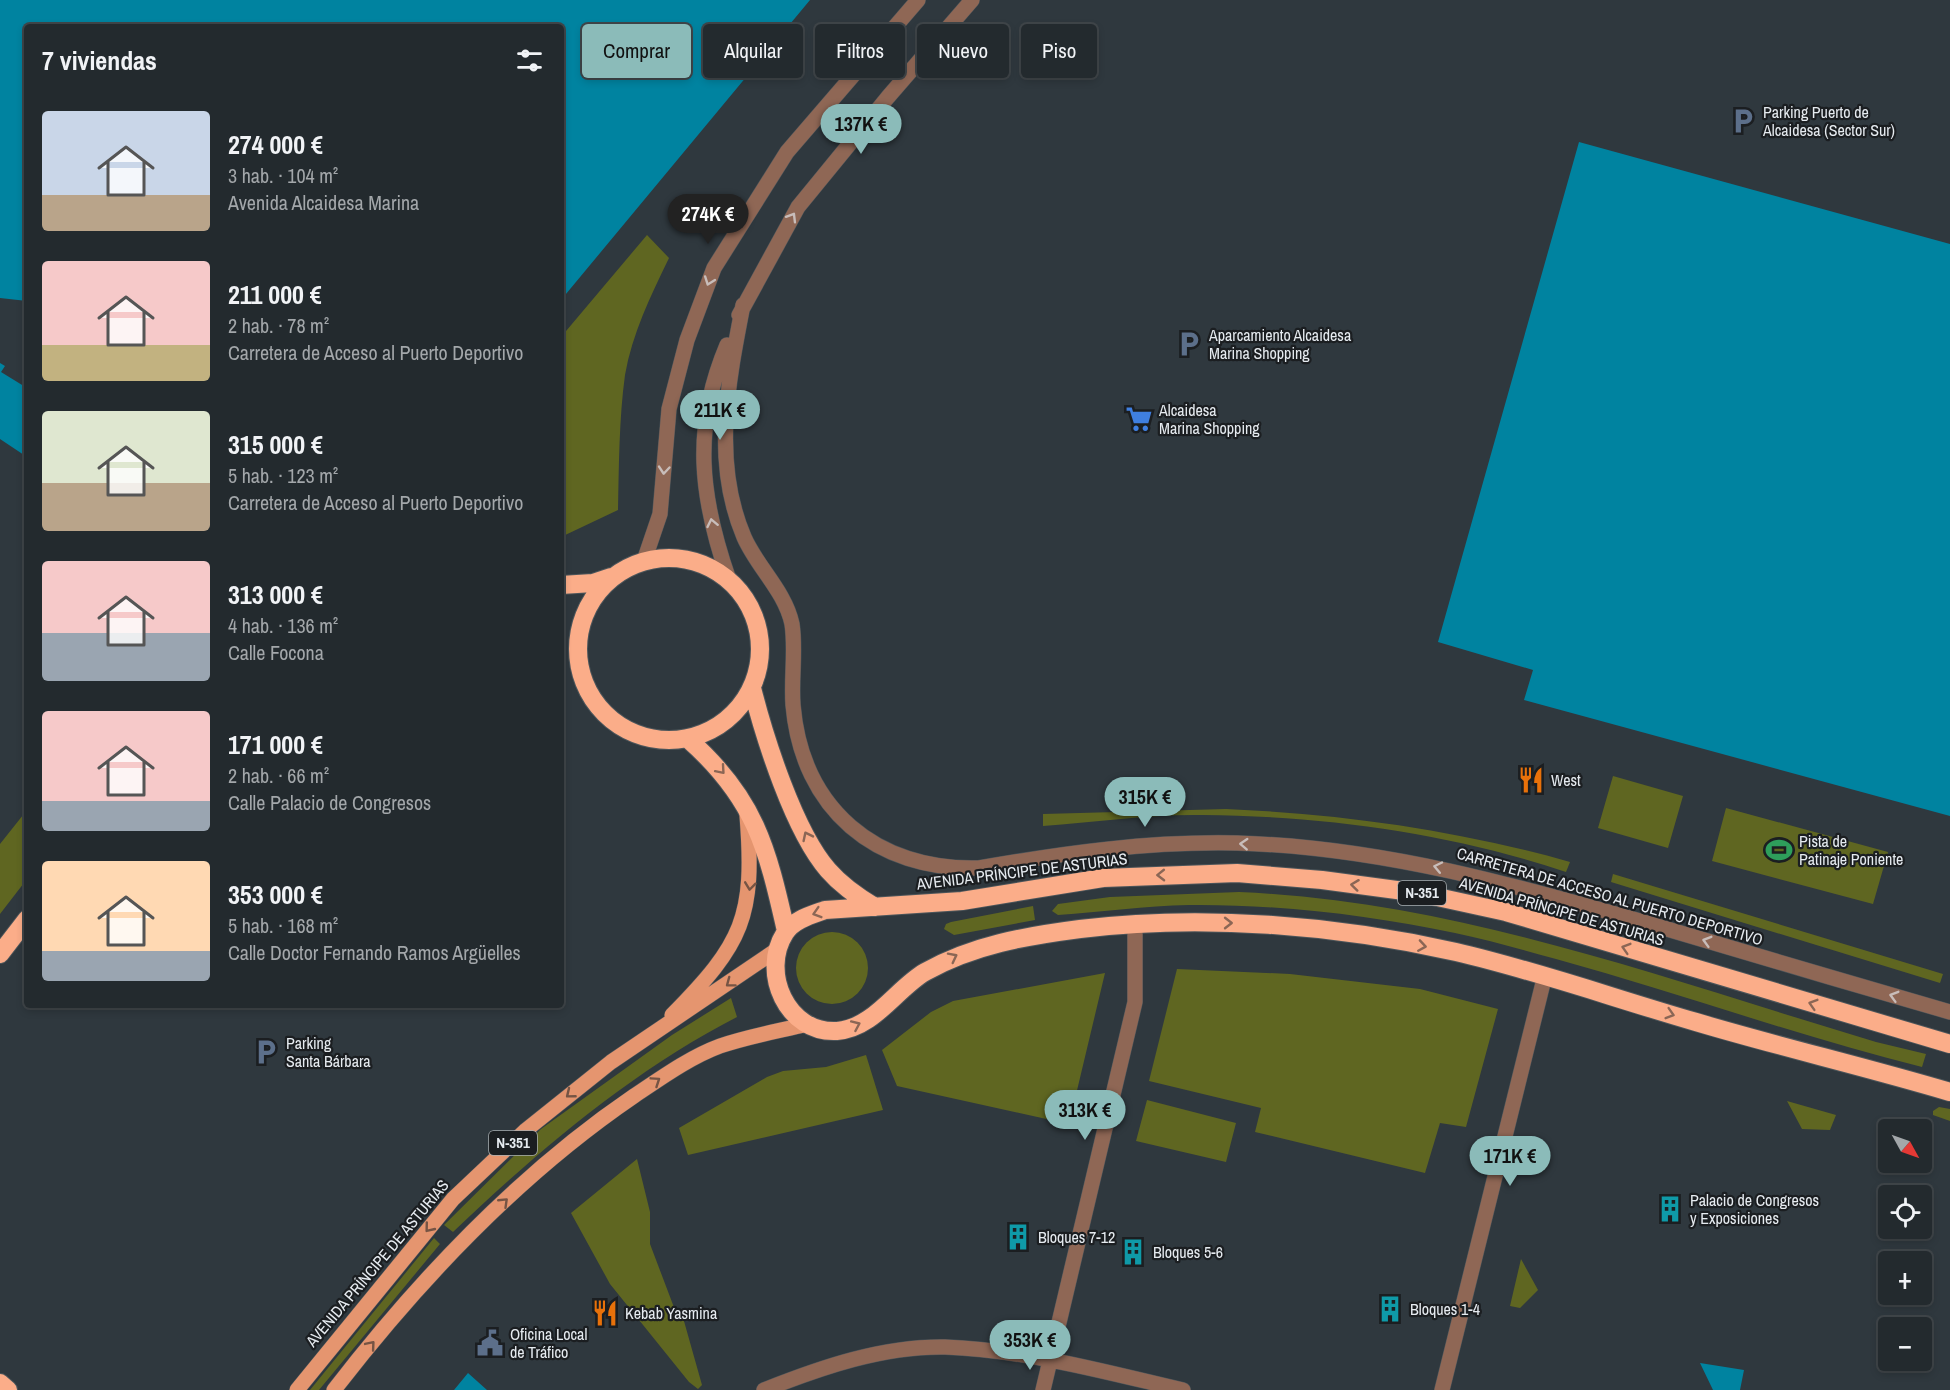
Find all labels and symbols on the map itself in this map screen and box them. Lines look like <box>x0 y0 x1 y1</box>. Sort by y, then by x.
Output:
place label: Parking Puerto de Alcaidesa (Sector Sur) <box>1762 101 1895 141</box>
pin: 137K € <box>812 104 910 155</box>
parking icon: Parking Puerto de Alcaidesa (Sector Sur) <box>1728 106 1758 136</box>
pin: 274K € <box>659 194 757 245</box>
one-way arrow <box>785 213 796 223</box>
one-way arrow <box>703 275 716 286</box>
place label: Aparcamiento Alcaidesa Marina Shopping <box>1208 324 1352 364</box>
parking icon: Aparcamiento Alcaidesa Marina Shopping <box>1174 329 1204 359</box>
pin: 211K € <box>671 390 769 441</box>
place label: Alcaidesa Marina Shopping <box>1158 399 1260 439</box>
supermarket icon: Alcaidesa Marina Shopping <box>1124 404 1154 434</box>
one-way arrow <box>658 465 671 474</box>
one-way arrow <box>707 519 720 529</box>
one-way arrow <box>713 763 724 774</box>
restaurant icon: West <box>1516 765 1546 795</box>
place label: West <box>1551 769 1581 791</box>
pin: 315K € <box>1096 777 1194 828</box>
place label: Pista de Patinaje Poniente <box>1799 830 1903 870</box>
one-way arrow <box>803 831 814 842</box>
sports icon: Pista de Patinaje Poniente <box>1764 835 1794 865</box>
one-way arrow <box>1240 838 1249 851</box>
street label: CARRETERA DE ACCESO AL PUERTO DEPORTIVO <box>1454 842 1766 950</box>
street label: AVENIDA PRÍNCIPE DE ASTURIAS <box>914 847 1129 895</box>
one-way arrow <box>1433 861 1443 874</box>
one-way arrow <box>1156 869 1165 881</box>
street label: AVENIDA PRÍNCIPE DE ASTURIAS <box>1456 871 1667 951</box>
one-way arrow <box>1351 879 1360 891</box>
road number: N-351 <box>1398 881 1446 905</box>
one-way arrow <box>744 882 756 891</box>
one-way arrow <box>813 906 823 918</box>
one-way arrow <box>1224 917 1233 929</box>
one-way arrow <box>1702 936 1713 948</box>
one-way arrow <box>1417 940 1426 952</box>
one-way arrow <box>1622 943 1632 955</box>
one-way arrow <box>947 953 958 965</box>
one-way arrow <box>726 976 737 987</box>
one-way arrow <box>1889 991 1900 1003</box>
one-way arrow <box>1808 999 1819 1011</box>
one-way arrow <box>1664 1007 1675 1019</box>
one-way arrow <box>850 1020 861 1032</box>
place label: Parking Santa Bárbara <box>286 1032 371 1072</box>
parking icon: Parking Santa Bárbara <box>251 1037 281 1067</box>
one-way arrow <box>649 1077 660 1088</box>
one-way arrow <box>566 1086 577 1097</box>
pin: 313K € <box>1036 1090 1134 1141</box>
north arrow <box>1878 1119 1932 1173</box>
road number: N-351 <box>489 1131 537 1155</box>
pin: 171K € <box>1461 1136 1559 1187</box>
street label: AVENIDA PRÍNCIPE DE ASTURIAS <box>300 1175 454 1352</box>
place label: Palacio de Congresos y Exposiciones <box>1690 1189 1819 1229</box>
building icon: Palacio de Congresos y Exposiciones <box>1655 1194 1685 1224</box>
one-way arrow <box>497 1198 507 1209</box>
one-way arrow <box>426 1221 437 1232</box>
building icon: Bloques 7-12 <box>1003 1222 1033 1252</box>
place label: Bloques 7-12 <box>1038 1226 1115 1248</box>
building icon: Bloques 5-6 <box>1118 1237 1148 1267</box>
place label: Bloques 5-6 <box>1153 1241 1223 1263</box>
building icon: Bloques 1-4 <box>1375 1294 1405 1324</box>
restaurant icon: Kebab Yasmina <box>590 1298 620 1328</box>
place label: Bloques 1-4 <box>1410 1298 1480 1320</box>
place label: Kebab Yasmina <box>625 1302 718 1324</box>
pin: 353K € <box>981 1320 1079 1371</box>
place label: Oficina Local de Tráfico <box>510 1323 587 1363</box>
public building icon: Oficina Local de Tráfico <box>475 1328 505 1358</box>
one-way arrow <box>363 1340 374 1351</box>

